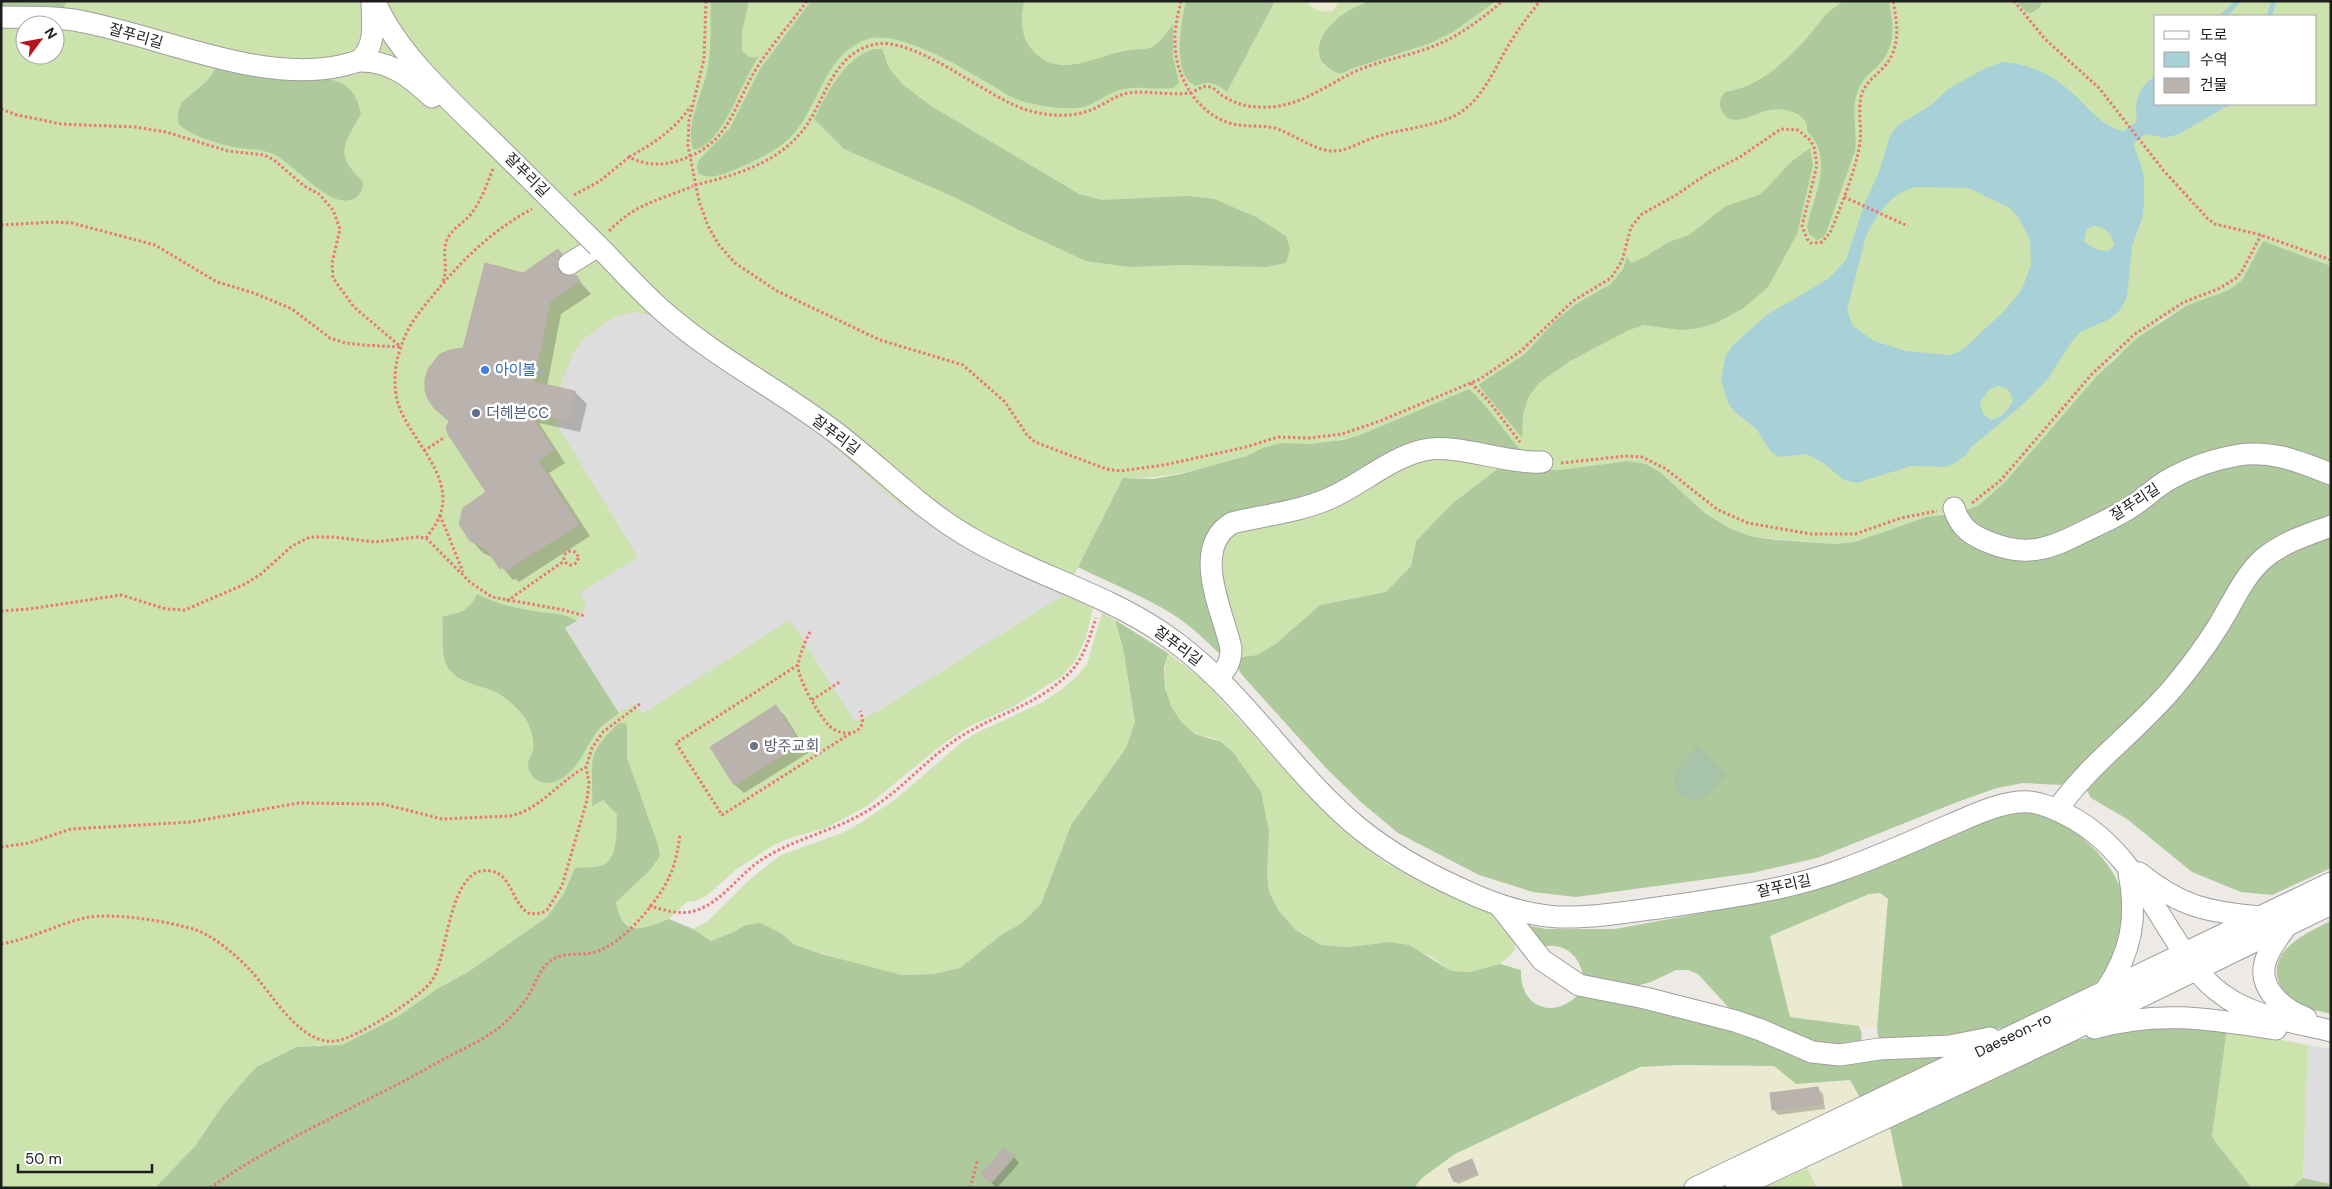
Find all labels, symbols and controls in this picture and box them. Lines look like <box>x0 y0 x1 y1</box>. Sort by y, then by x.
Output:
north arrow <box>15 15 65 65</box>
legend <box>2154 15 2317 105</box>
street label: 잘푸리길 <box>107 19 165 53</box>
text: N <box>41 24 61 42</box>
text: 도로 <box>2200 25 2228 45</box>
text: 수역 <box>2200 50 2228 70</box>
text: 건물 <box>2200 75 2228 95</box>
street label: 잘푸리길 <box>500 148 554 202</box>
place label: 아이볼 <box>495 360 536 380</box>
marker: 아이볼 <box>479 364 491 376</box>
place label: 더헤븐CC <box>486 403 549 423</box>
marker: 더헤븐CC <box>470 407 482 419</box>
street label: 잘푸리길 <box>808 410 864 460</box>
street label: 잘푸리길 <box>2106 479 2164 525</box>
street label: 잘푸리길 <box>1150 621 1206 671</box>
place label: 방주교회 <box>764 736 819 756</box>
marker: 방주교회 <box>748 740 760 752</box>
street label: 잘푸리길 <box>1755 870 1813 902</box>
street label: Daeseon-ro <box>1971 1008 2055 1062</box>
scale bar <box>18 1142 151 1174</box>
text: 50 m <box>25 1149 62 1169</box>

